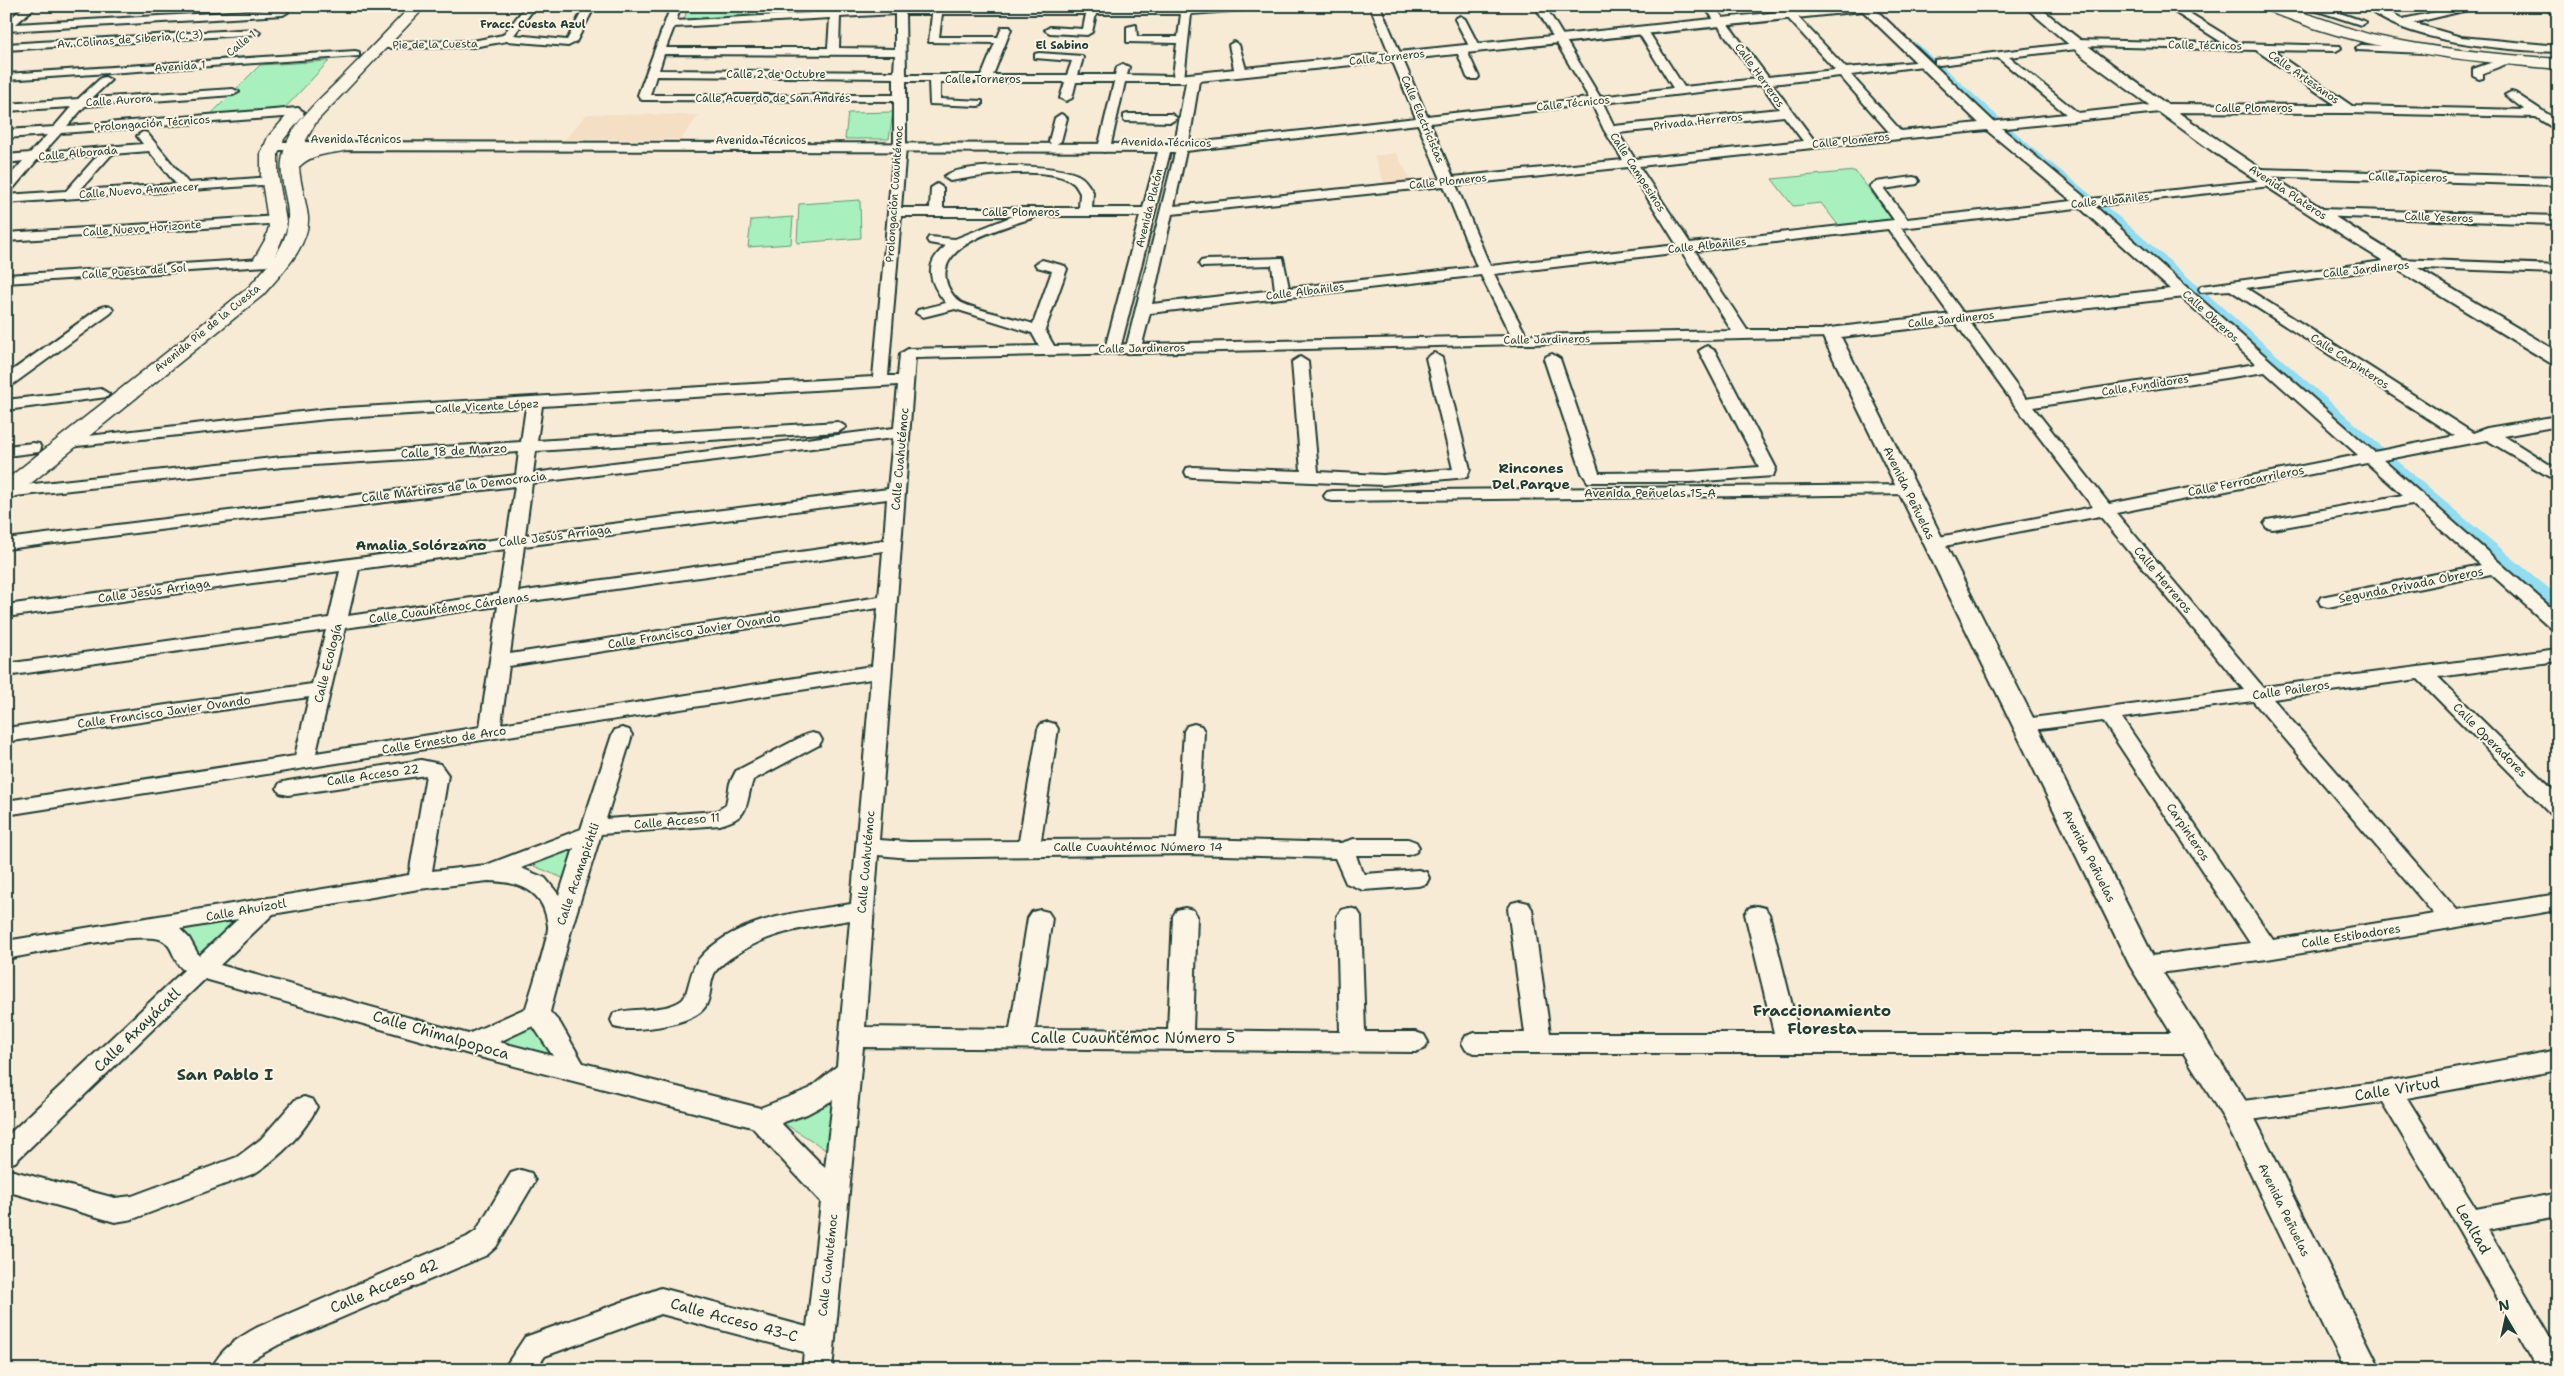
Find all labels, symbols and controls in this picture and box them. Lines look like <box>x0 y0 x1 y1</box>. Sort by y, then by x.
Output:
district label: Fracc. Cuesta Azul <box>480 17 586 32</box>
street label: Av. Colinas de Siberia (C. 3) <box>57 27 204 52</box>
street label: Calle 1 <box>223 27 259 60</box>
street label: Pie de la Cuesta <box>392 36 478 53</box>
street label: Calle Técnicos <box>2168 37 2242 54</box>
district label: El Sabino <box>1035 38 1089 53</box>
street label: Calle Herreros <box>1731 40 1788 110</box>
street label: Calle Torneros <box>1348 46 1426 69</box>
street label: Calle Artesanos <box>2265 47 2342 108</box>
street label: Avenida 1 <box>154 57 206 76</box>
street label: Calle 2 de Octubre <box>726 67 826 82</box>
street label: Calle Torneros <box>945 72 1021 87</box>
street label: Calle Electricistas <box>1397 73 1448 165</box>
street label: Calle Aurora <box>85 91 153 110</box>
street label: Calle Acuerdo de San Andrés <box>695 91 851 106</box>
street label: Calle Técnicos <box>1536 92 1611 115</box>
street label: Calle Plomeros <box>2215 101 2293 116</box>
street label: Privada Herreros <box>1652 109 1744 134</box>
street label: Prolongación Técnicos <box>93 112 211 135</box>
street label: Prolongación Cuauhtémoc <box>882 125 907 263</box>
street label: Calle Plomeros <box>1811 129 1891 152</box>
street label: Calle Campesinos <box>1606 130 1669 215</box>
street label: Avenida Técnicos <box>311 132 401 147</box>
street label: Avenida Técnicos <box>716 133 806 148</box>
street label: Avenida Técnicos <box>1120 134 1212 151</box>
street label: Calle Alborada <box>38 143 118 164</box>
street label: Avenida Plateros <box>2246 162 2330 223</box>
street label: Avenida Platón <box>1132 167 1167 249</box>
street label: Calle Tapiceros <box>2368 169 2448 186</box>
street label: Calle Plomeros <box>1408 170 1488 193</box>
street label: Calle Nuevo Amanecer <box>79 179 200 202</box>
street label: Calle Albañiles <box>2070 189 2150 212</box>
street label: Calle Plomeros <box>982 205 1060 220</box>
street label: Calle Yeseros <box>2404 209 2474 226</box>
street label: Calle Nuevo Horizonte <box>82 217 202 240</box>
street label: Calle Albañiles <box>1667 234 1747 257</box>
street label: Calle Jardineros <box>2322 257 2410 282</box>
street label: Calle Puesta del Sol <box>81 260 188 283</box>
street label: Calle Albañiles <box>1265 279 1345 304</box>
street label: Avenida Pie de la Cuesta <box>151 281 264 376</box>
street label: Calle Obreros <box>2179 287 2242 346</box>
street label: Calle Jardineros <box>1907 307 1995 332</box>
street label: Calle Carpinteros <box>2308 330 2392 392</box>
street label: Calle Jardineros <box>1503 331 1591 348</box>
street label: Calle Jardineros <box>1098 340 1186 357</box>
street label: Calle Fundidores <box>2100 371 2190 400</box>
street label: Calle Vicente López <box>435 396 539 417</box>
street label: Calle Cuahutémoc <box>888 407 912 511</box>
street label: Calle 18 de Marzo <box>400 440 508 462</box>
street label: Avenida Peñuelas <box>1879 444 1939 542</box>
district label: Rincones Del Parque <box>1492 459 1570 493</box>
street label: Calle Ferrocarrileros <box>2186 462 2306 500</box>
street label: Calle Mártires de la Democracia <box>361 468 548 506</box>
street label: Avenida Peñuelas 15-A <box>1584 485 1716 501</box>
street label: Calle Jesús Arriaga <box>498 521 613 551</box>
district label: Amalia Solórzano <box>356 536 486 554</box>
street label: Calle Herreros <box>2130 543 2196 617</box>
street label: Segunda Privada Obreros <box>2337 563 2485 607</box>
street label: Calle Jesús Arriaga <box>97 575 212 607</box>
street label: Calle Cuauhtémoc Cárdenas <box>368 589 530 627</box>
street label: Calle Francisco Javier Ovando <box>607 609 781 653</box>
street label: Calle Ecología <box>310 621 346 704</box>
street label: Calle Paileros <box>2251 677 2331 703</box>
street label: Calle Francisco Javier Ovando <box>76 692 252 732</box>
street label: Calle Operadores <box>2449 699 2531 781</box>
street label: Calle Ernesto de Arco <box>381 722 507 758</box>
street label: Calle Acceso 22 <box>326 761 420 789</box>
street label: Carpinteros <box>2163 800 2213 864</box>
street label: Avenida Peñuelas <box>2059 807 2119 905</box>
street label: Calle Acceso 11 <box>633 809 721 833</box>
street label: Calle Cuahutémoc <box>854 810 878 914</box>
street label: Calle Acamapichtli <box>553 821 603 927</box>
street label: Calle Cuauhtémoc Número 14 <box>1053 839 1223 855</box>
street label: Calle Ahuízotl <box>205 895 288 925</box>
street label: Calle Estibadores <box>2300 920 2402 952</box>
street label: Calle Axayácatl <box>89 983 185 1077</box>
district label: Fraccionamiento Floresta <box>1753 1000 1891 1039</box>
street label: Calle Chimalpopoca <box>370 1006 512 1064</box>
street label: Calle Cuauhtémoc Número 5 <box>1031 1028 1235 1048</box>
district label: San Pablo I <box>177 1064 273 1085</box>
street label: Calle Virtud <box>2353 1072 2441 1106</box>
street label: Avenida Peñuelas <box>2254 1161 2314 1259</box>
street label: Lealtad <box>2451 1200 2496 1258</box>
street label: Calle Cuahutémoc <box>815 1213 841 1317</box>
street label: Calle Acceso 42 <box>327 1254 441 1318</box>
street label: Calle Acceso 43-C <box>668 1293 800 1347</box>
north arrow <box>2482 1294 2532 1344</box>
text: N <box>2497 1295 2511 1315</box>

